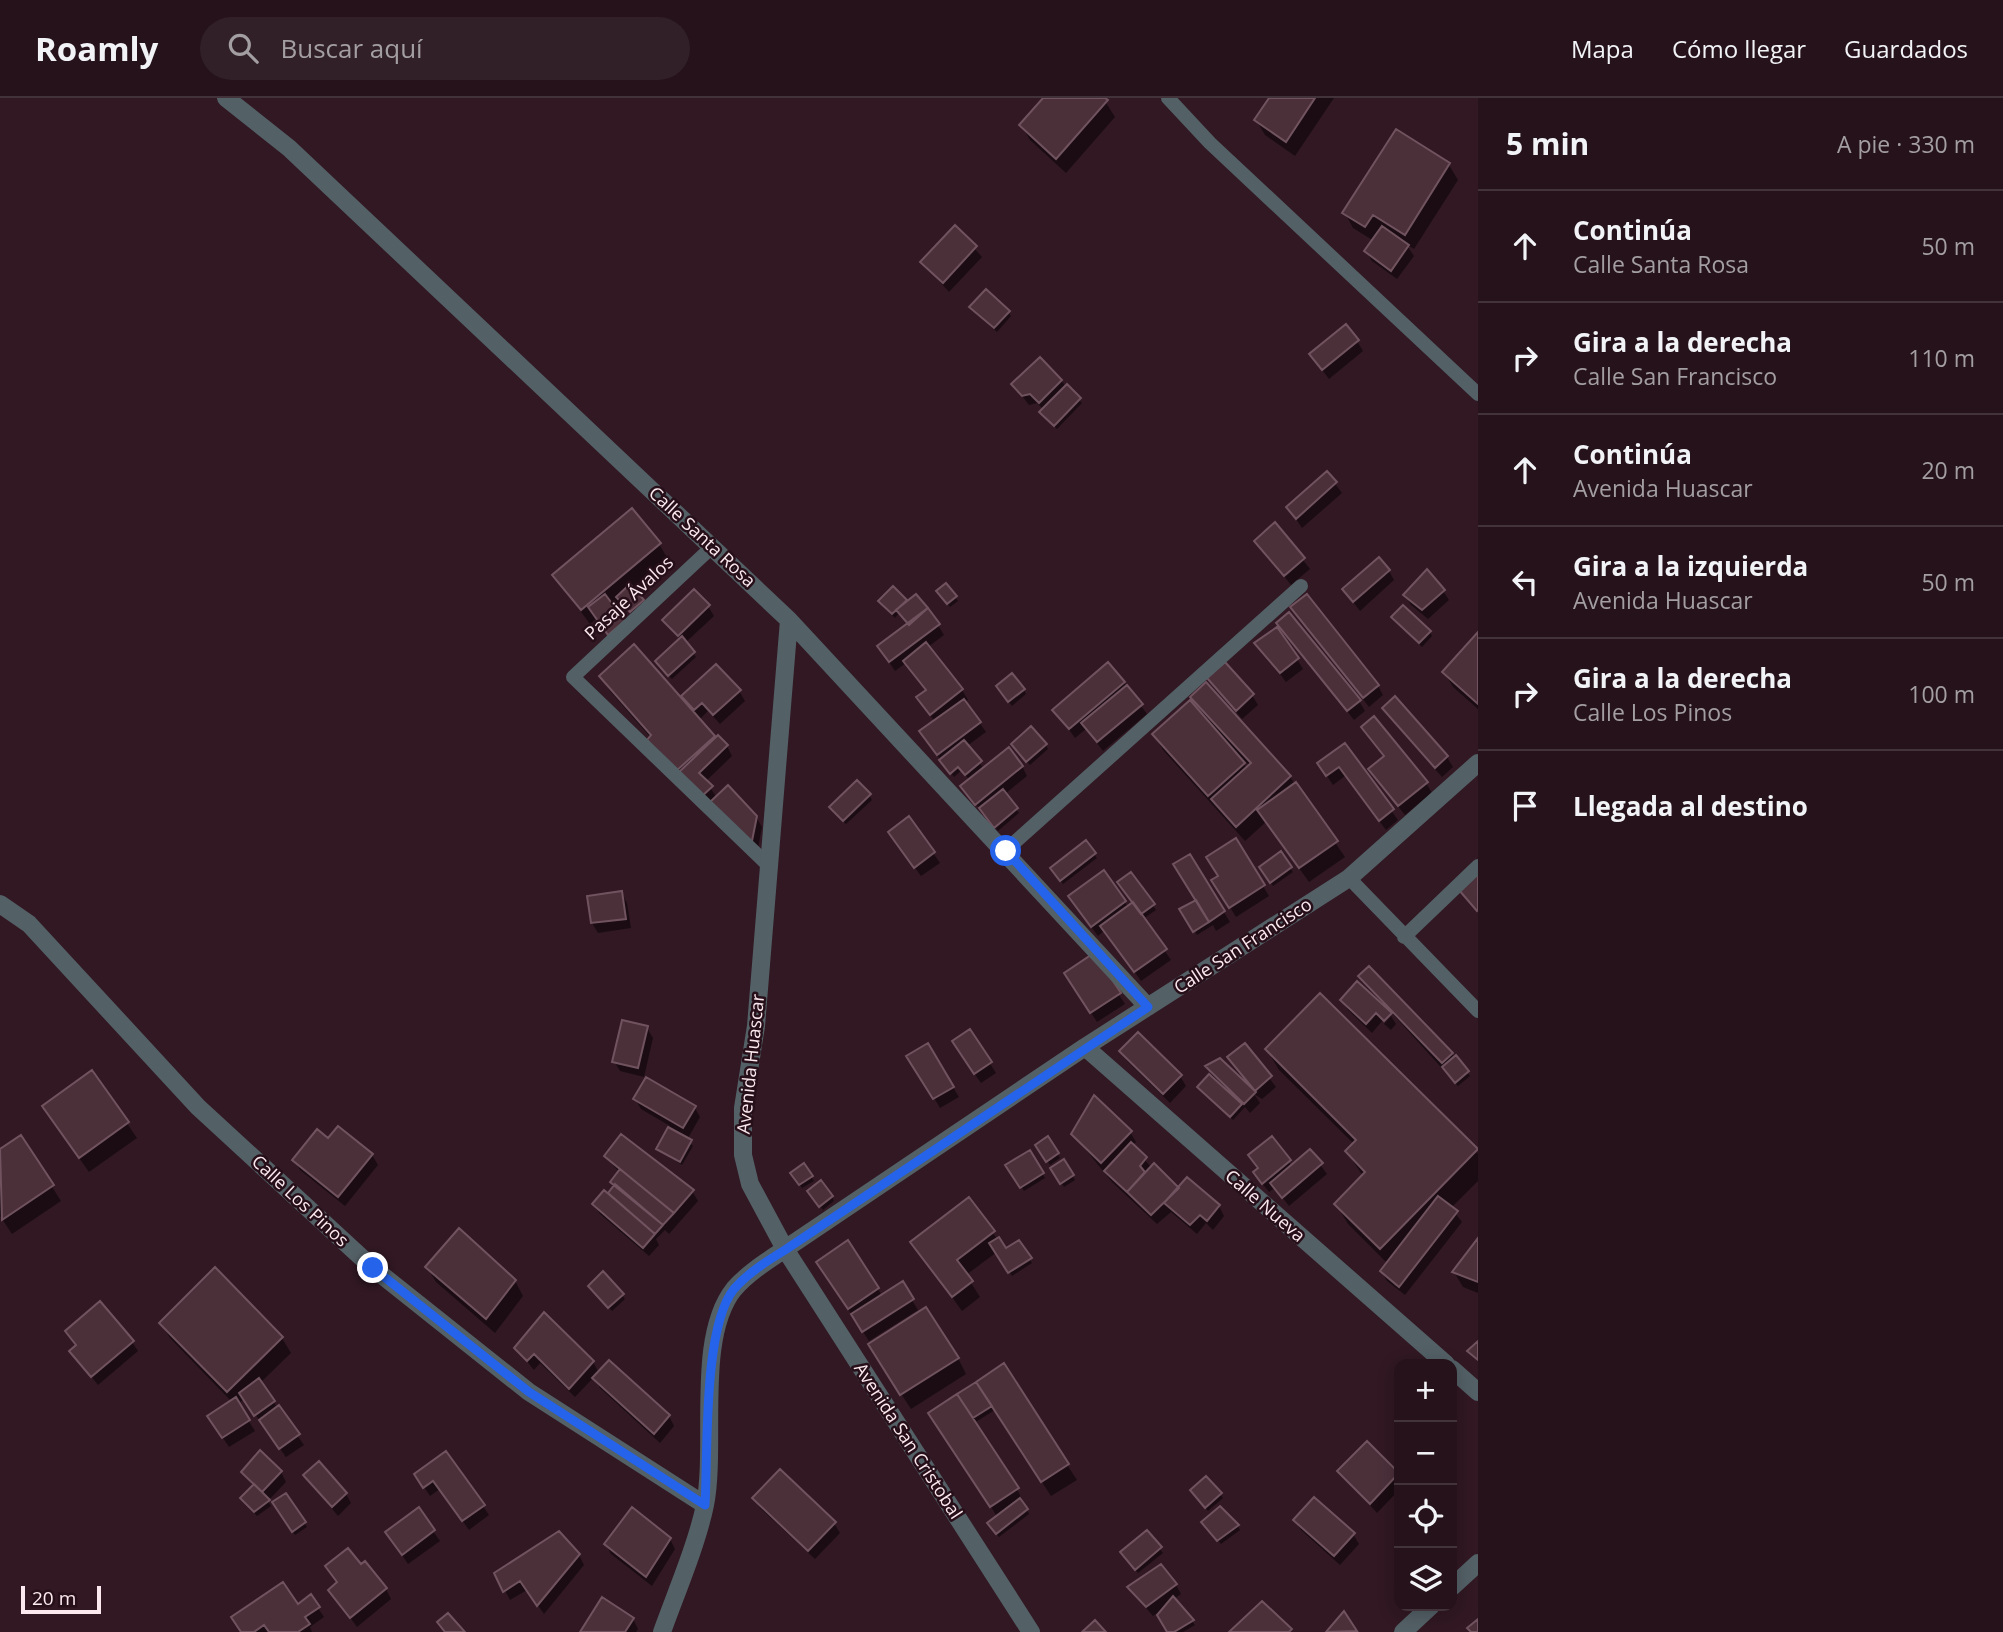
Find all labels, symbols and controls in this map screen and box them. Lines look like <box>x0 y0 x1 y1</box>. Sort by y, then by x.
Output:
search box <box>200 17 690 80</box>
text: Roamly <box>35 26 158 71</box>
icon: search <box>224 29 262 67</box>
text: Buscar aquí <box>280 30 423 66</box>
text: Mapa <box>1571 32 1634 65</box>
text: Cómo llegar <box>1672 32 1806 65</box>
text: Guardados <box>1844 32 1968 65</box>
text: 5 min <box>1506 123 1589 164</box>
text: A pie · 330 m <box>1837 128 1975 160</box>
text: Continúa <box>1573 212 1692 248</box>
icon: ahead <box>1506 227 1544 265</box>
text: 50 m <box>1921 230 1975 262</box>
text: Calle Santa Rosa <box>1573 248 1749 280</box>
text: Gira a la derecha <box>1573 324 1792 360</box>
icon: right <box>1506 339 1544 377</box>
text: 110 m <box>1908 342 1975 374</box>
text: Calle San Francisco <box>1573 360 1777 392</box>
text: Continúa <box>1573 436 1692 472</box>
icon: ahead <box>1506 451 1544 489</box>
text: 20 m <box>1921 454 1975 486</box>
text: Avenida Huascar <box>1573 472 1753 504</box>
street label: Calle Santa Rosa <box>644 481 761 592</box>
text: Gira a la izquierda <box>1573 548 1808 584</box>
street label: Pasaje Ávalos <box>579 550 678 645</box>
icon: left <box>1506 563 1544 601</box>
text: 50 m <box>1921 566 1975 598</box>
text: Avenida Huascar <box>1573 584 1753 616</box>
text: Gira a la derecha <box>1573 660 1792 696</box>
icon: right <box>1506 675 1544 713</box>
text: 100 m <box>1908 678 1975 710</box>
text: Calle Los Pinos <box>1573 696 1732 728</box>
icon: arrive <box>1506 787 1544 825</box>
text: Llegada al destino <box>1573 788 1808 824</box>
route start <box>990 835 1021 866</box>
street label: Calle San Francisco <box>1169 892 1316 999</box>
street label: Avenida Huascar <box>731 992 769 1135</box>
street label: Calle Los Pinos <box>247 1149 354 1252</box>
street label: Calle Nueva <box>1220 1164 1311 1247</box>
route end <box>357 1252 388 1283</box>
street label: Avenida San Cristobal <box>849 1358 968 1523</box>
map controls <box>1394 1359 1457 1611</box>
button: + <box>1394 1359 1457 1422</box>
button: − <box>1394 1422 1457 1485</box>
button: locate <box>1394 1485 1457 1548</box>
button: layers <box>1394 1548 1457 1611</box>
scale bar <box>21 1583 102 1615</box>
text: 20 m <box>32 1585 76 1611</box>

